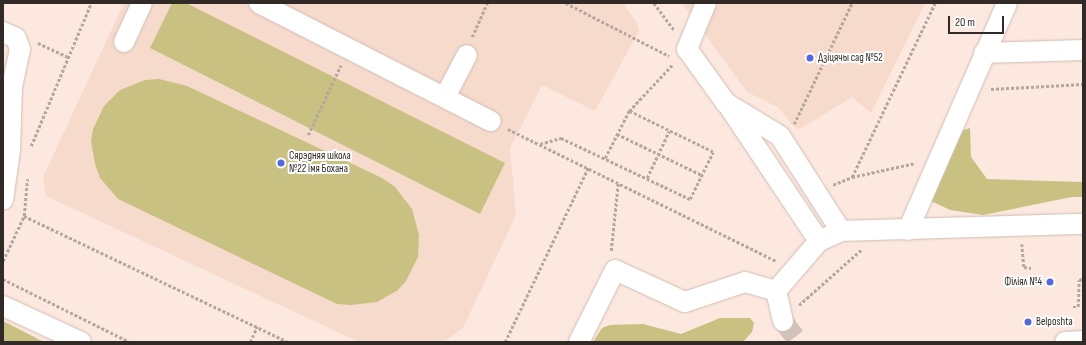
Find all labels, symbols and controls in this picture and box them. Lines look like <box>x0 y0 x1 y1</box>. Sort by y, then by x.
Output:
scale bar <box>950 8 1006 34</box>
text: 20 m <box>955 15 975 30</box>
place label: Дзіцячы сад №52 <box>818 51 883 65</box>
marker: Дзіцячы сад №52 <box>805 53 815 63</box>
place label: Сярэдняя школа №22 імя Бохана <box>289 150 351 176</box>
marker: Сярэдняя школа №22 імя Бохана <box>276 158 286 168</box>
place label: Філіял №4 <box>1004 275 1042 289</box>
marker: Філіял №4 <box>1045 277 1055 287</box>
place label: Belposhta <box>1036 315 1073 329</box>
marker: Belposhta <box>1023 317 1033 327</box>

